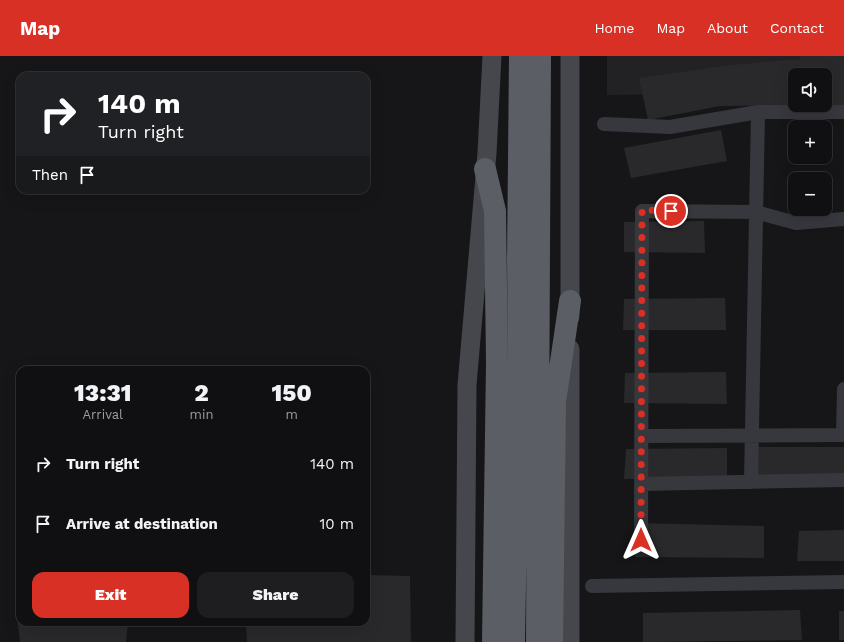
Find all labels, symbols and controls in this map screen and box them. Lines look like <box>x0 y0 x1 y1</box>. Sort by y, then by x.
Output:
text: Map <box>20 17 60 40</box>
text: Home <box>594 20 634 36</box>
text: Map <box>656 20 685 36</box>
text: About <box>707 20 748 36</box>
text: Contact <box>770 20 824 36</box>
map controls <box>788 68 832 216</box>
button: sound <box>788 68 832 112</box>
text: 140 m <box>98 87 181 120</box>
icon: right <box>32 88 84 140</box>
button: + <box>788 120 832 164</box>
text: Turn right <box>98 121 184 142</box>
icon: arrive <box>76 164 98 186</box>
text: Then <box>32 166 68 184</box>
button: − <box>788 172 832 216</box>
pin <box>654 194 688 228</box>
icon: arrive <box>660 200 682 222</box>
text: 13:31 <box>74 379 131 407</box>
text: 2 <box>194 379 209 407</box>
text: 150 <box>272 379 312 407</box>
text: Arrival <box>82 407 123 422</box>
text: min <box>190 407 213 422</box>
text: m <box>286 407 298 422</box>
icon: right <box>32 453 54 475</box>
text: Turn right <box>66 455 139 473</box>
text: 140 m <box>310 455 354 473</box>
icon: arrive <box>32 513 54 535</box>
text: Arrive at destination <box>66 515 218 533</box>
text: 10 m <box>319 515 354 533</box>
position arrow <box>620 519 662 561</box>
button: Exit <box>32 572 189 618</box>
button: Share <box>197 572 354 618</box>

